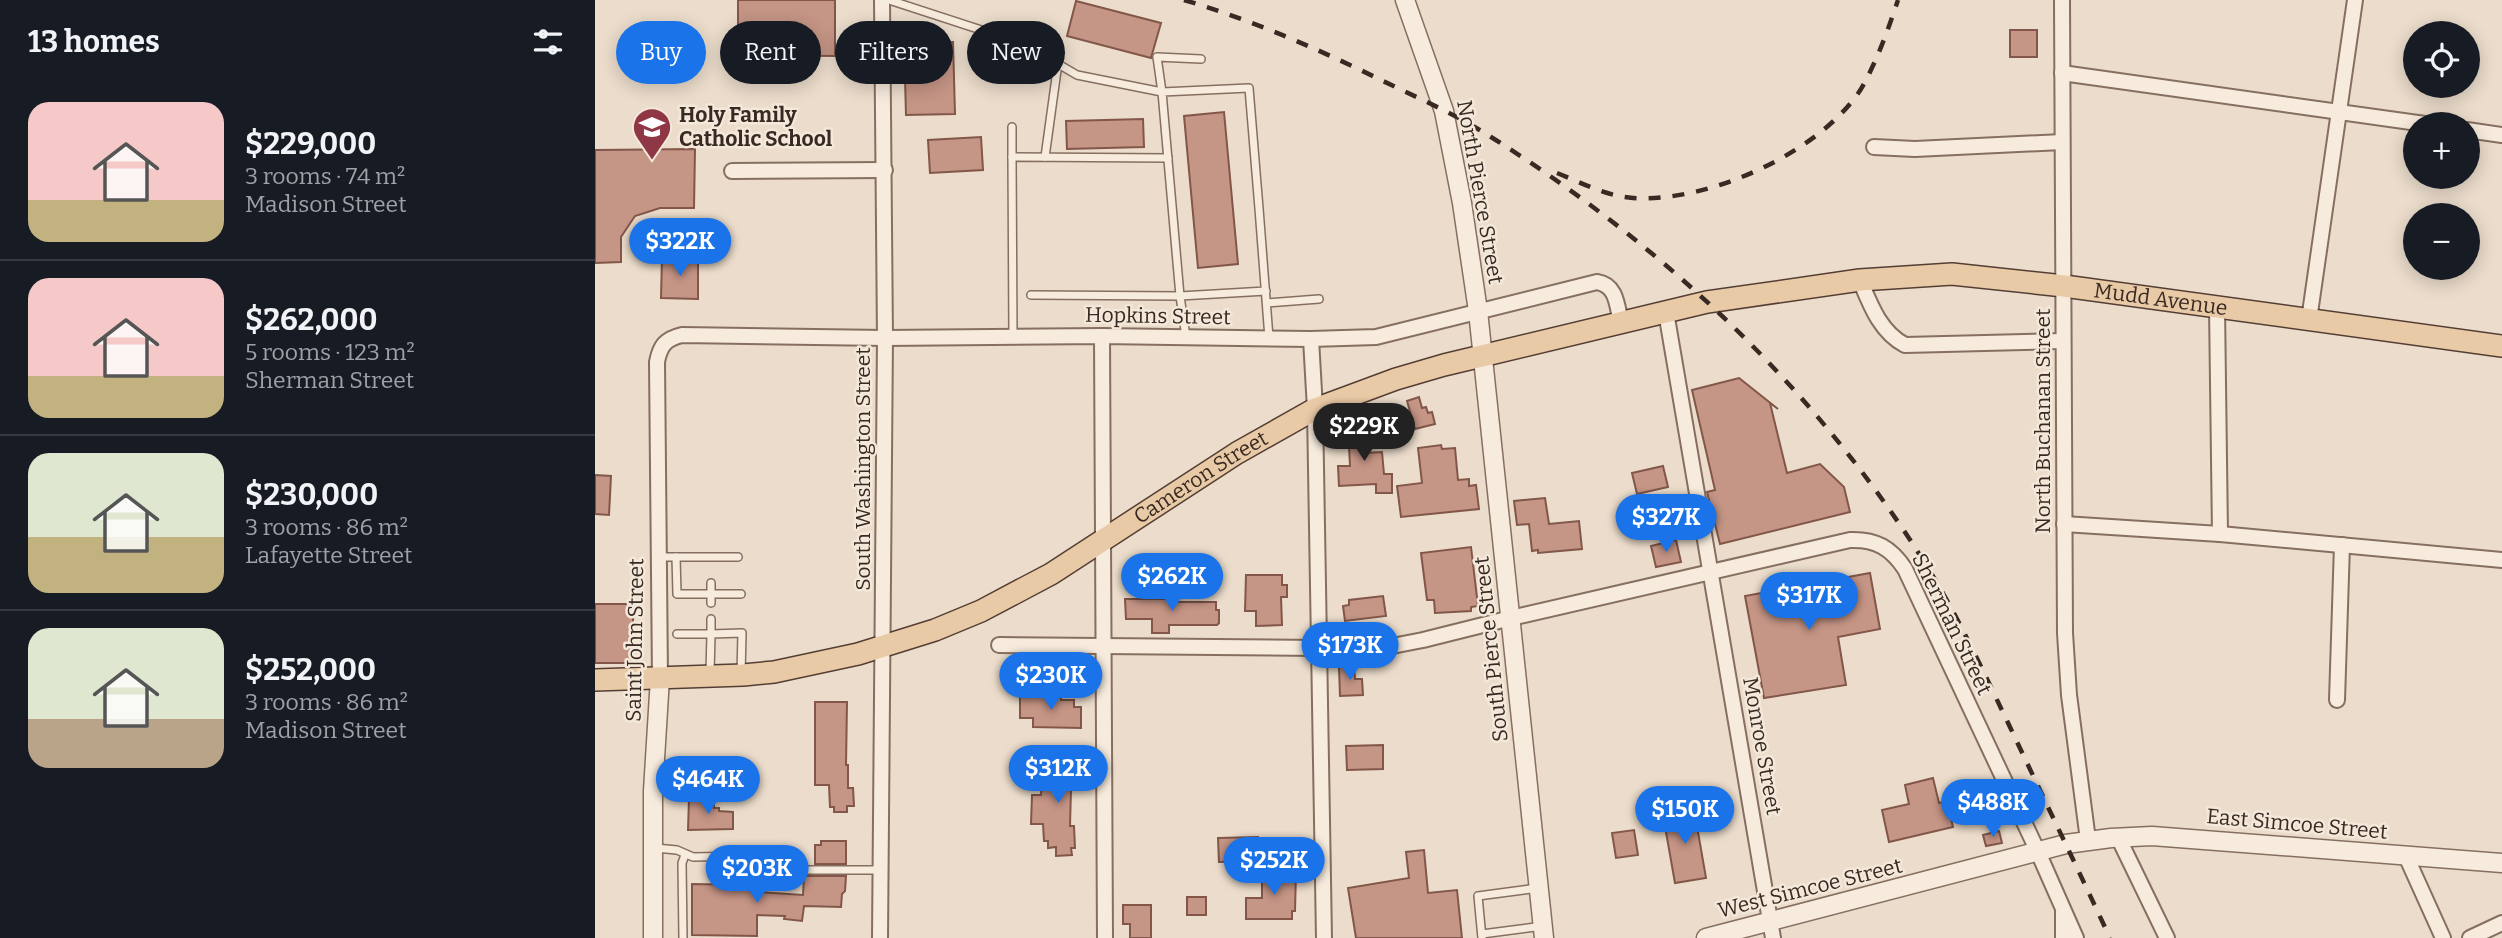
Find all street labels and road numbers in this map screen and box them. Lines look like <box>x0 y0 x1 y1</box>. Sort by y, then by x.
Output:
street label: North Pierce Street <box>1451 98 1509 286</box>
street label: Mudd Avenue <box>2092 277 2229 321</box>
street label: Hopkins Street <box>1085 302 1231 330</box>
street label: North Buchanan Street <box>2030 308 2056 534</box>
street label: South Washington Street <box>850 347 876 591</box>
street label: Cameron Street <box>1129 425 1273 530</box>
street label: Sherman Street <box>1906 549 1998 699</box>
street label: South Pierce Street <box>1468 555 1514 743</box>
street label: Saint John Street <box>621 558 649 722</box>
street label: Monroe Street <box>1737 675 1787 817</box>
street label: East Simcoe Street <box>2205 803 2389 845</box>
street label: West Simcoe Street <box>1715 852 1905 923</box>

